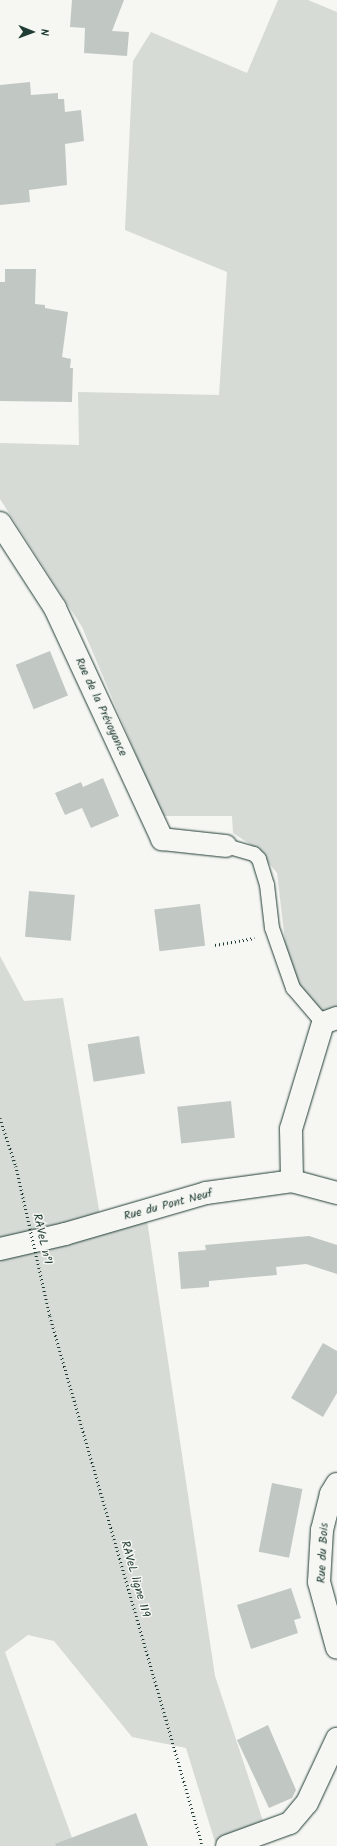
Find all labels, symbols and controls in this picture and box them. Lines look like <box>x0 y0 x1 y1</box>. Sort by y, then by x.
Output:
north arrow <box>12 12 52 52</box>
text: N <box>35 29 53 36</box>
street label: Rue de la Prévoyance <box>72 655 130 759</box>
street label: Rue du Pont Neuf <box>122 1186 214 1224</box>
street label: RAVeL n°1 <box>29 1212 55 1266</box>
street label: Rue du Bois <box>314 1522 332 1584</box>
street label: RAVeL ligne 119 <box>117 1539 153 1619</box>

